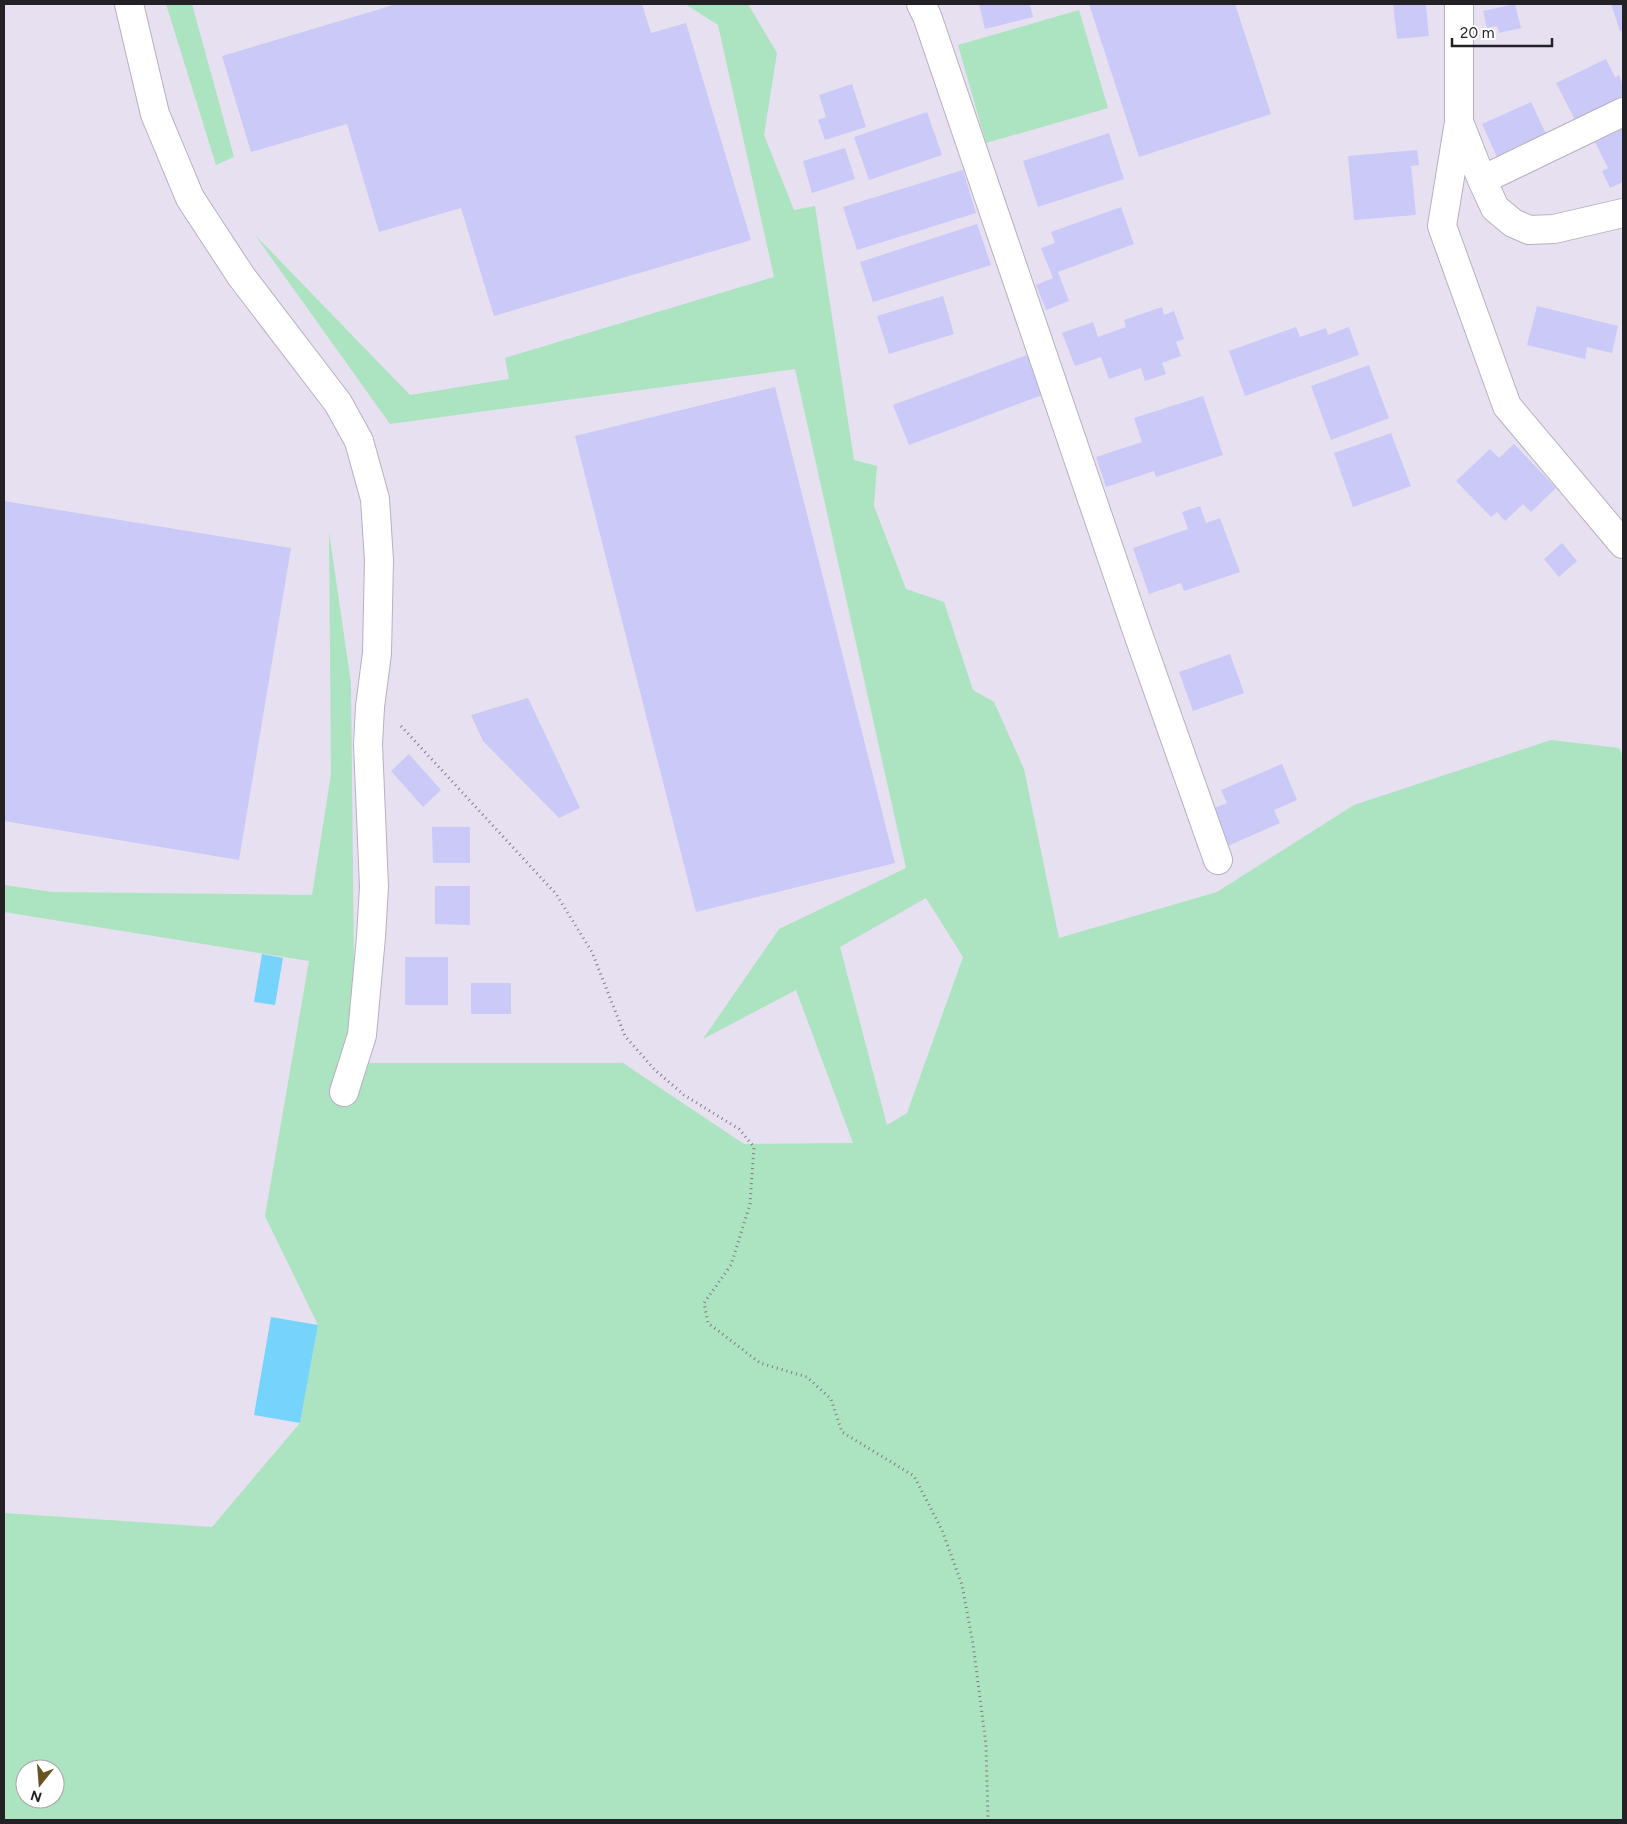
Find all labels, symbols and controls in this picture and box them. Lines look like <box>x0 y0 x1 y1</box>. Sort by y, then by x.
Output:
scale bar <box>1452 15 1552 47</box>
text: 20 m <box>1460 24 1494 42</box>
north arrow <box>15 1759 65 1809</box>
text: N <box>29 1786 44 1806</box>

